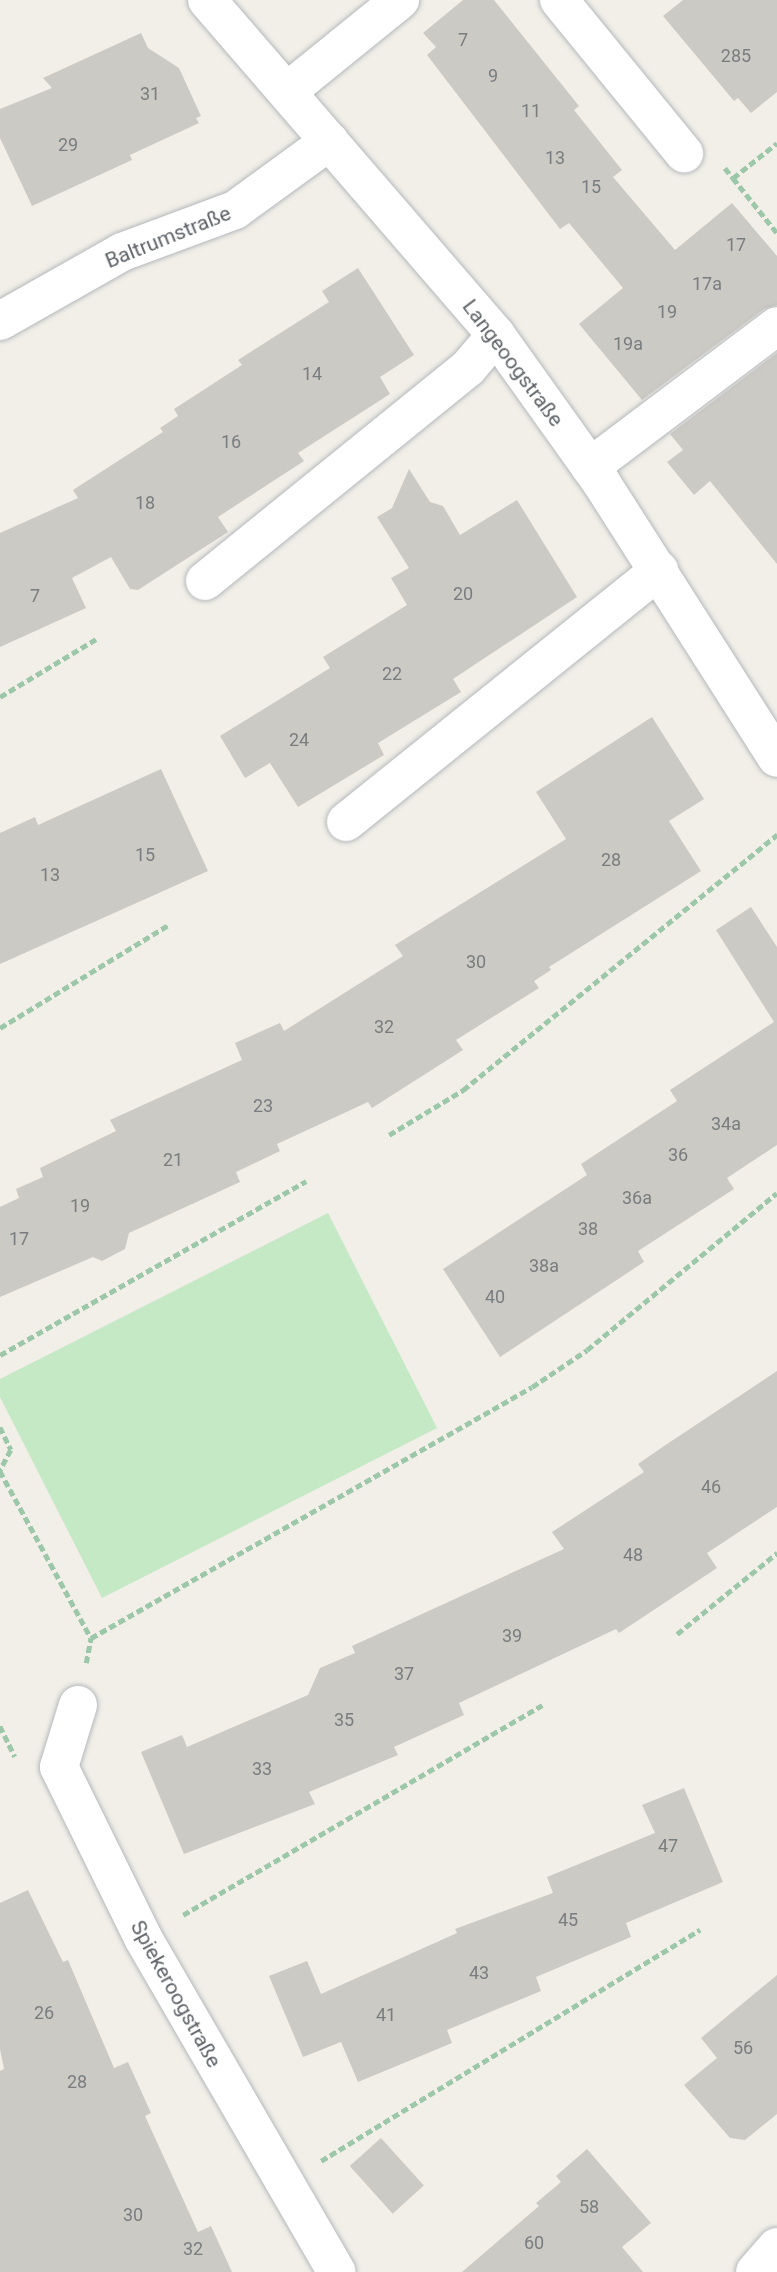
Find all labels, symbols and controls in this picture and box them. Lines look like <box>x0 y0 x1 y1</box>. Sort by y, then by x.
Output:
house number: 7 <box>458 29 468 51</box>
house number: 285 <box>721 45 751 67</box>
house number: 9 <box>488 65 498 87</box>
house number: 31 <box>140 83 160 105</box>
house number: 11 <box>521 100 541 122</box>
house number: 29 <box>58 134 78 156</box>
house number: 13 <box>545 147 565 169</box>
house number: 15 <box>581 176 601 198</box>
street label: Baltrumstraße <box>102 200 234 274</box>
house number: 17 <box>726 234 746 256</box>
house number: 17a <box>692 273 722 295</box>
street label: Langeoogstraße <box>457 295 569 431</box>
house number: 19 <box>657 301 677 323</box>
house number: 19a <box>613 333 643 355</box>
house number: 14 <box>302 363 322 385</box>
house number: 16 <box>221 431 241 453</box>
house number: 18 <box>135 492 155 514</box>
house number: 20 <box>453 583 473 605</box>
house number: 7 <box>30 585 40 607</box>
house number: 22 <box>382 663 402 685</box>
house number: 24 <box>289 729 309 751</box>
house number: 15 <box>135 844 155 866</box>
house number: 28 <box>601 849 621 871</box>
house number: 13 <box>40 864 60 886</box>
house number: 30 <box>466 951 486 973</box>
house number: 32 <box>374 1016 394 1038</box>
house number: 23 <box>253 1095 273 1117</box>
house number: 34a <box>711 1113 741 1135</box>
house number: 36 <box>668 1144 688 1166</box>
house number: 21 <box>163 1149 183 1171</box>
house number: 36a <box>622 1187 652 1209</box>
house number: 19 <box>70 1195 90 1217</box>
house number: 38 <box>578 1218 598 1240</box>
house number: 17 <box>9 1228 29 1250</box>
house number: 38a <box>529 1255 559 1277</box>
house number: 40 <box>485 1286 505 1308</box>
house number: 46 <box>701 1476 721 1498</box>
house number: 48 <box>623 1544 643 1566</box>
house number: 39 <box>502 1625 522 1647</box>
house number: 37 <box>394 1663 414 1685</box>
house number: 35 <box>334 1709 354 1731</box>
house number: 33 <box>252 1758 272 1780</box>
house number: 47 <box>658 1835 678 1857</box>
house number: 45 <box>558 1909 578 1931</box>
street label: Spiekeroogstraße <box>125 1916 227 2072</box>
house number: 43 <box>469 1962 489 1984</box>
house number: 26 <box>34 2002 54 2024</box>
house number: 41 <box>376 2004 396 2026</box>
house number: 56 <box>733 2037 753 2059</box>
house number: 28 <box>67 2071 87 2093</box>
house number: 58 <box>579 2196 599 2218</box>
house number: 30 <box>123 2204 143 2226</box>
house number: 60 <box>524 2232 544 2254</box>
house number: 32 <box>183 2238 203 2260</box>

